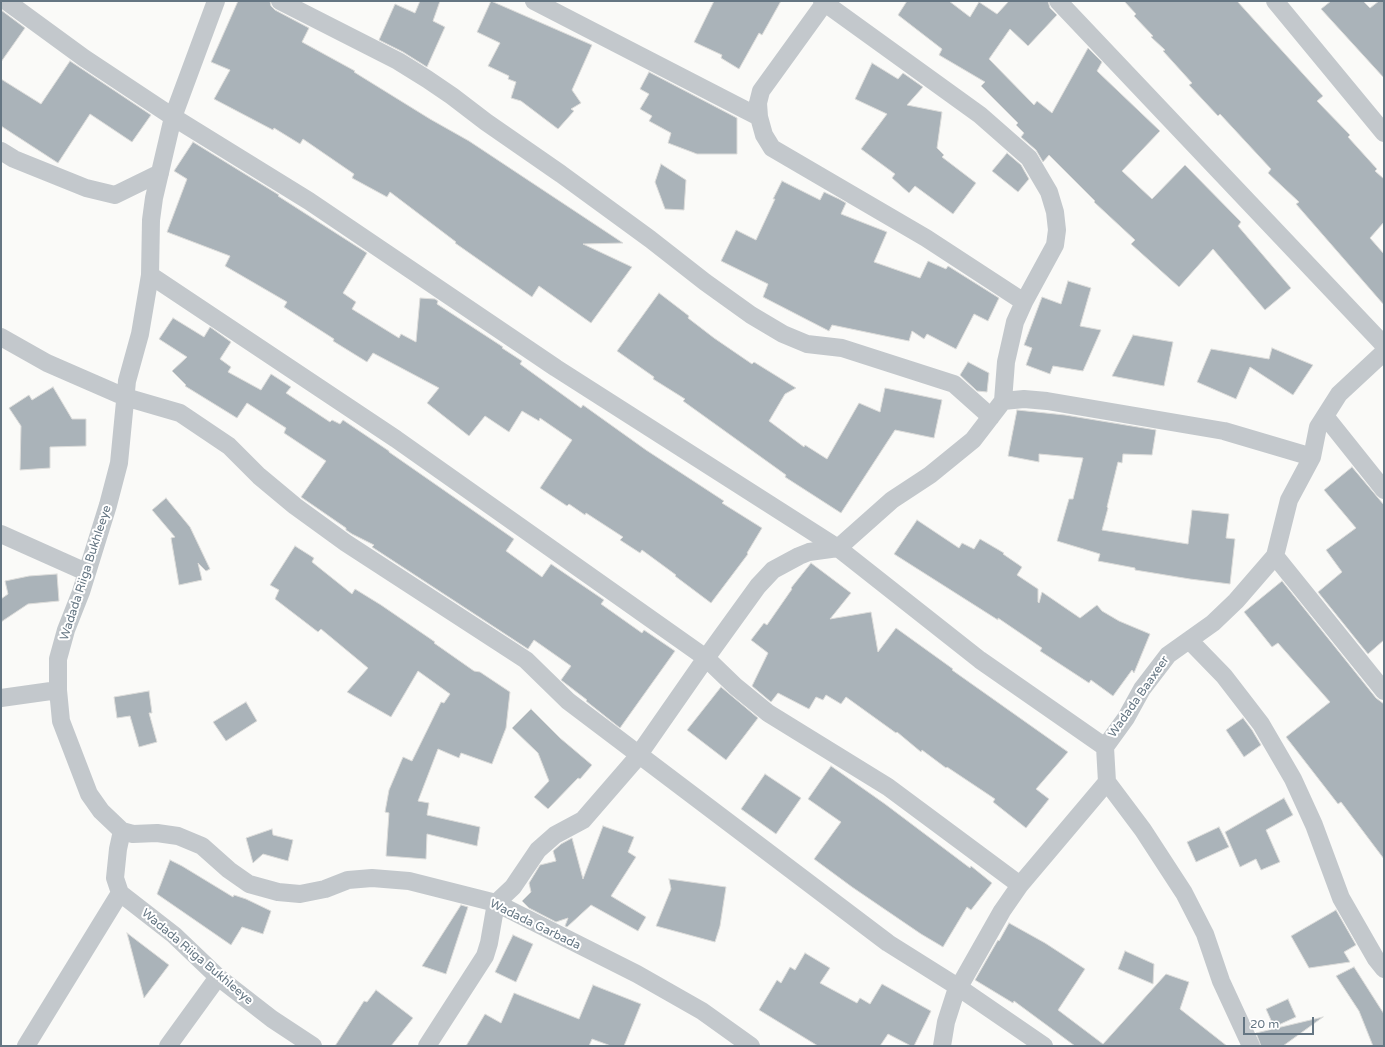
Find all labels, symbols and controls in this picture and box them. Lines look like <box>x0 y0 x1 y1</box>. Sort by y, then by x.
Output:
street label: Wadada Riiga Bukhleeye <box>57 504 115 642</box>
street label: Wadada Baaxeer <box>1105 653 1173 741</box>
street label: Wadada Garbada <box>487 897 583 953</box>
street label: Wadada Riiga Bukhleeye <box>138 906 256 1008</box>
scale bar <box>1245 1009 1316 1035</box>
text: 20 m <box>1250 1017 1279 1031</box>

